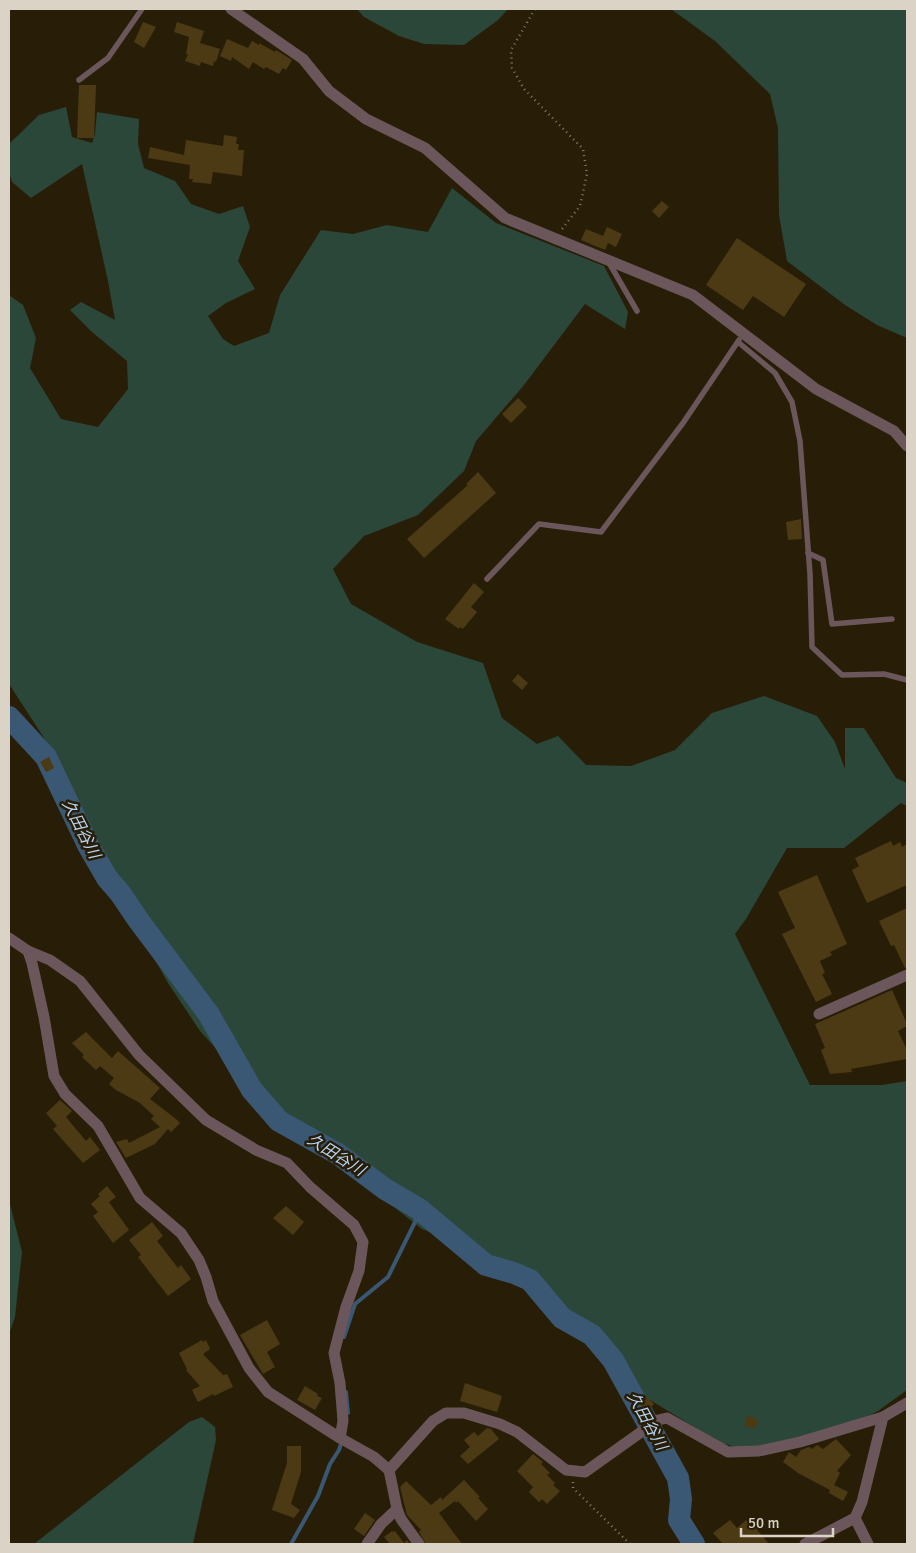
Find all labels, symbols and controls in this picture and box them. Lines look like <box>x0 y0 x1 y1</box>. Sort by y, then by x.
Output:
water label: 久田谷川 <box>58 796 105 864</box>
water label: 久田谷川 <box>304 1130 370 1181</box>
water label: 久田谷川 <box>623 1388 672 1456</box>
scale bar <box>741 1506 834 1538</box>
text: 50 m <box>748 1514 779 1532</box>

